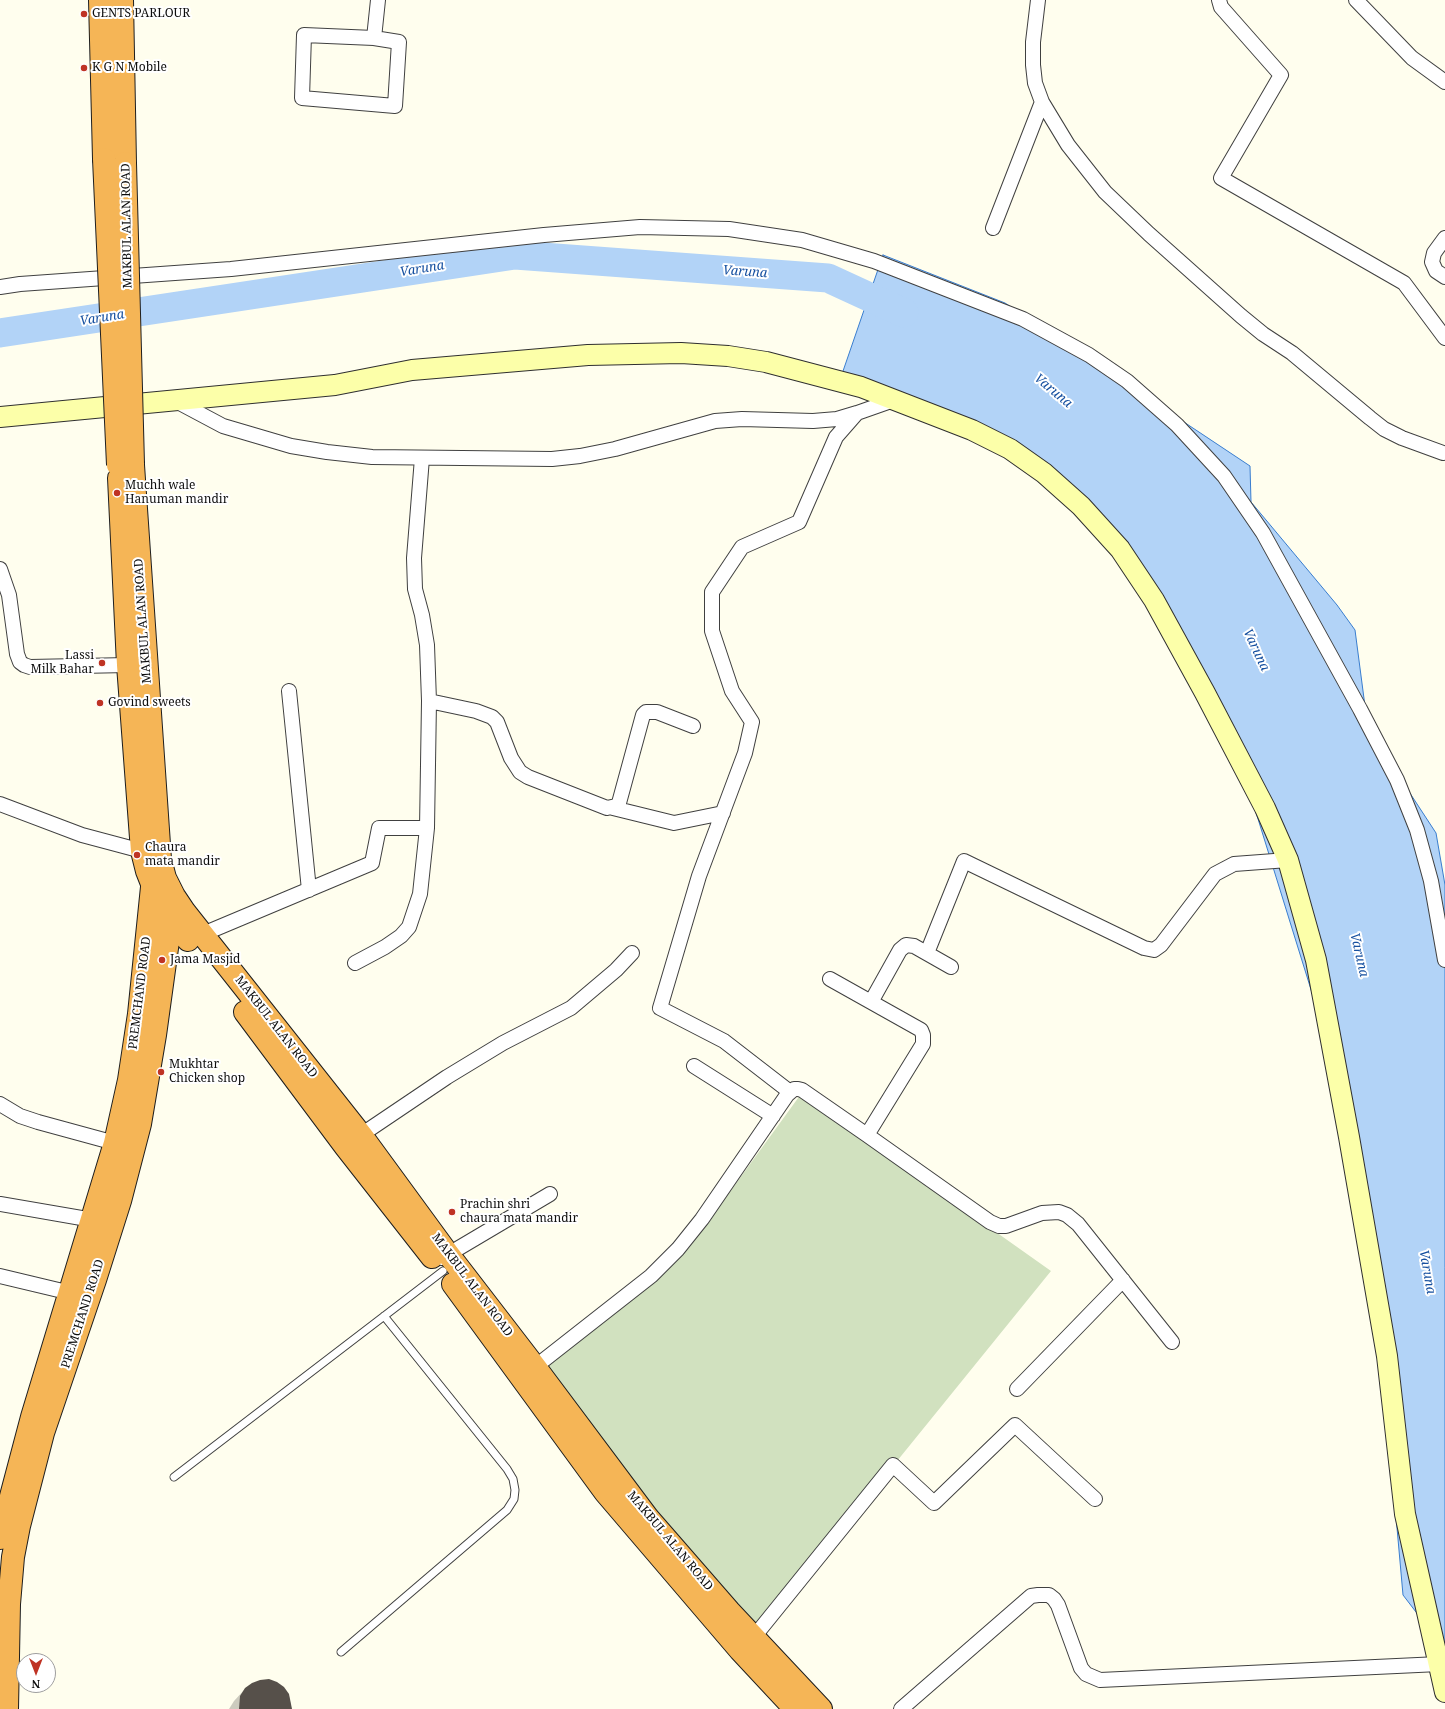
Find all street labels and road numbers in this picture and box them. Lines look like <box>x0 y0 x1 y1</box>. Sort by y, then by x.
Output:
street label: MAKBUL ALAN ROAD <box>119 163 135 289</box>
street label: MAKBUL ALAN ROAD <box>131 558 155 684</box>
street label: PREMCHAND ROAD <box>126 936 154 1050</box>
street label: MAKBUL ALAN ROAD <box>232 973 320 1081</box>
street label: MAKBUL ALAN ROAD <box>429 1231 515 1339</box>
street label: PREMCHAND ROAD <box>59 1258 107 1370</box>
street label: MAKBUL ALAN ROAD <box>624 1488 716 1594</box>

